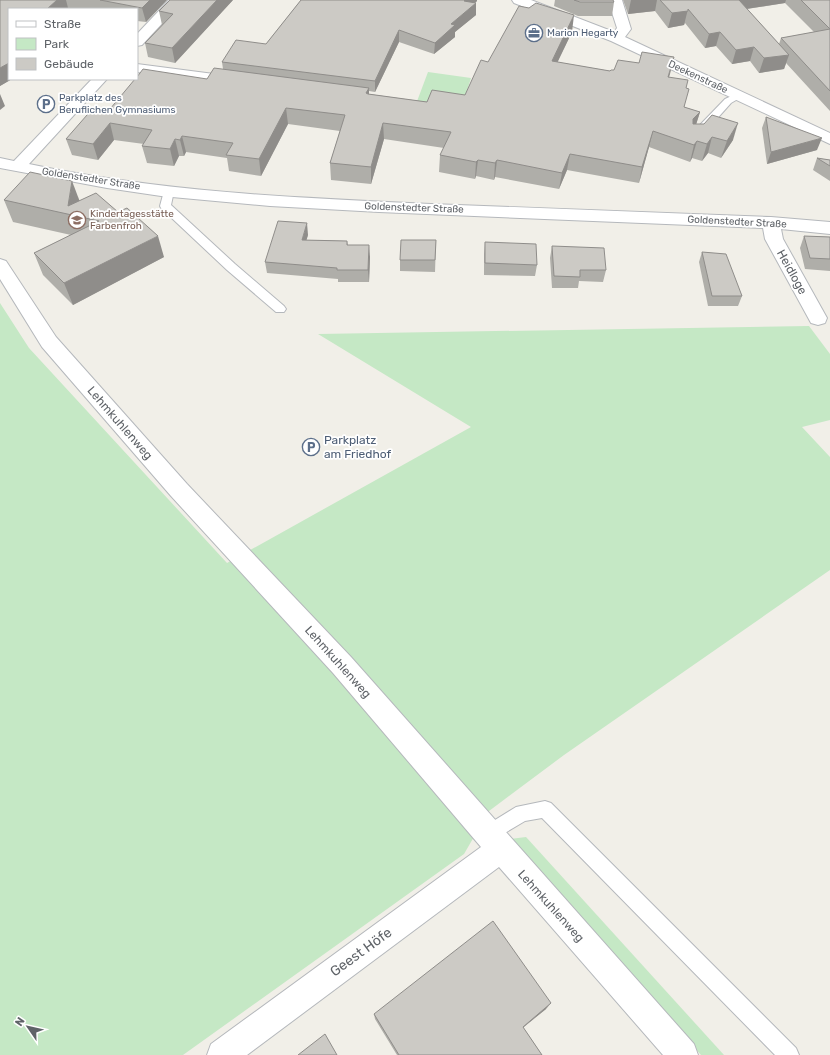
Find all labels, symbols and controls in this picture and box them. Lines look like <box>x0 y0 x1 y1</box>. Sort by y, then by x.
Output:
legend <box>8 8 138 80</box>
text: Straße <box>44 17 81 31</box>
office icon: Marion Hegarty <box>524 23 544 43</box>
place label: Marion Hegarty <box>547 27 619 39</box>
text: Park <box>44 37 70 51</box>
text: Gebäude <box>44 57 94 71</box>
street label: Deekenstraße <box>666 58 730 96</box>
place label: Parkplatz des Beruflichen Gymnasiums <box>59 92 176 116</box>
parking icon: Parkplatz des Beruflichen Gymnasiums <box>36 94 56 114</box>
street label: Goldenstedter Straße <box>41 165 141 193</box>
street label: Goldenstedter Straße <box>364 200 464 216</box>
place label: Kindertagesstätte Farbenfroh <box>90 208 174 232</box>
school or university icon: Kindertagesstätte Farbenfroh <box>67 210 87 230</box>
street label: Goldenstedter Straße <box>687 213 787 231</box>
street label: Heidloge <box>774 247 810 297</box>
street label: Lehmkuhlenweg <box>84 384 156 462</box>
place label: Parkplatz am Friedhof <box>324 433 392 461</box>
parking icon: Parkplatz am Friedhof <box>301 437 321 457</box>
street label: Lehmkuhlenweg <box>302 623 374 701</box>
street label: Lehmkuhlenweg <box>515 867 587 945</box>
street label: Geest Höfe <box>327 924 395 980</box>
north arrow <box>8 1007 48 1047</box>
text: N <box>13 1015 28 1029</box>

